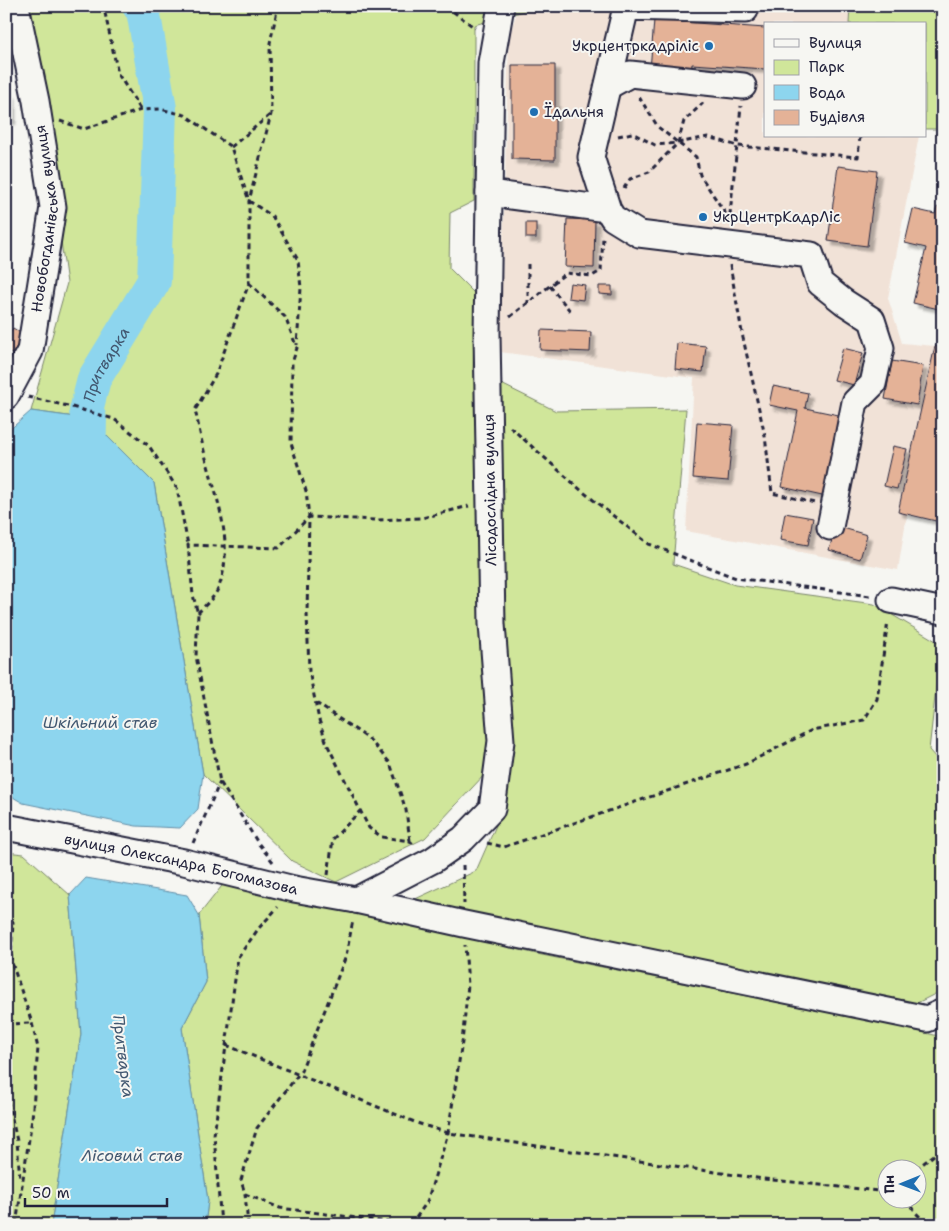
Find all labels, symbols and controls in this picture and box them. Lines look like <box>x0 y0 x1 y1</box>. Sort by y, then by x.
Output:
legend <box>764 22 926 138</box>
text: Вулиця <box>809 33 862 53</box>
place label: Укрцентркадріліс <box>572 36 699 56</box>
marker: Укрцентркадріліс <box>703 40 715 52</box>
text: Парк <box>809 57 845 77</box>
text: Вода <box>809 83 846 103</box>
place label: Їдальня <box>544 102 604 122</box>
marker: Їдальня <box>528 106 540 118</box>
text: Будівля <box>809 107 865 127</box>
street label: Новобогданівська вулиця <box>26 124 63 314</box>
place label: УкрЦентрКадрЛіс <box>713 207 841 227</box>
marker: УкрЦентрКадрЛіс <box>697 211 709 223</box>
water label: Притварка <box>79 323 135 405</box>
street label: Лісодослідна вулиця <box>479 414 501 566</box>
water label: Шкільний став <box>43 712 158 733</box>
street label: вулиця Олександра Богомазова <box>63 829 301 900</box>
water label: Притварка <box>108 1013 139 1099</box>
water label: Лісовий став <box>81 1145 183 1166</box>
north arrow <box>876 1158 926 1208</box>
text: Пн <box>880 1175 898 1194</box>
scale bar <box>25 1176 168 1208</box>
text: 50 m <box>32 1183 70 1203</box>

